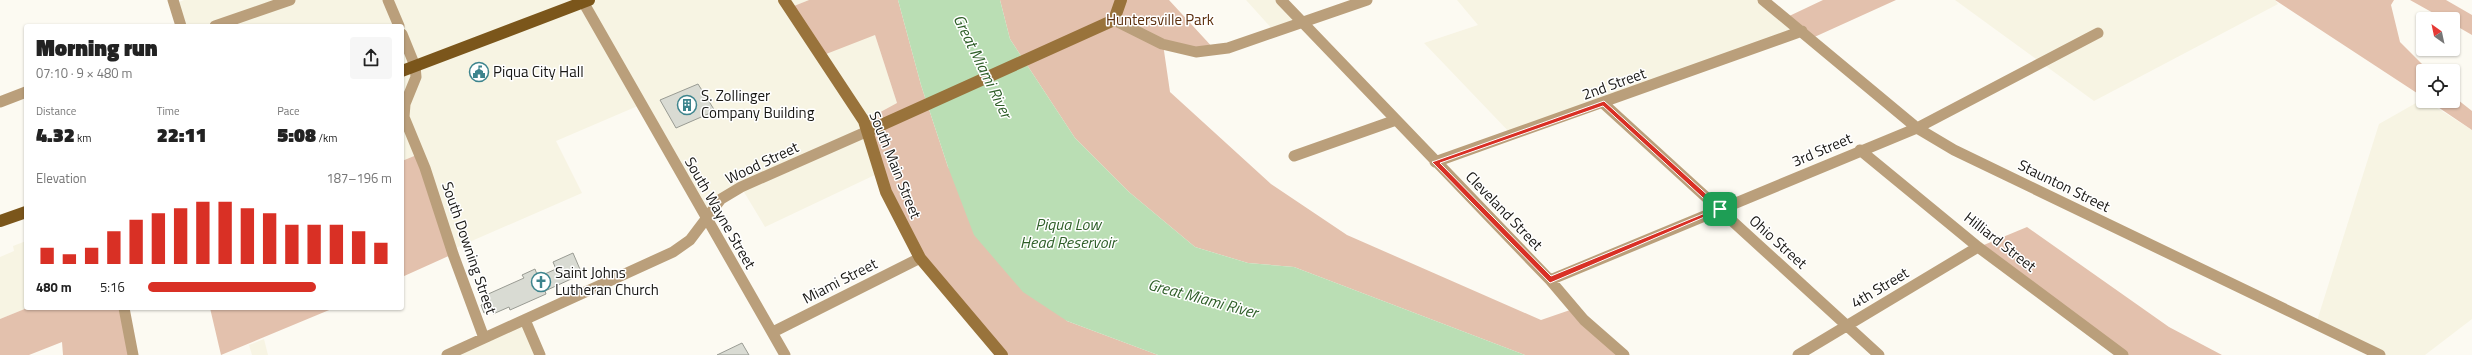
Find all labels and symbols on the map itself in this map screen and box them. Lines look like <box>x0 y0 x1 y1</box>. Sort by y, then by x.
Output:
park label: Huntersville Park <box>1106 8 1214 31</box>
water label: Great Miami River <box>947 10 1019 124</box>
north arrow <box>2416 12 2460 56</box>
place label: Piqua City Hall <box>493 60 584 83</box>
public building icon: Piqua City Hall <box>468 61 490 83</box>
street label: 2nd Street <box>1579 61 1650 106</box>
place label: S. Zollinger Company Building <box>701 84 815 124</box>
building icon: S. Zollinger Company Building <box>676 94 698 116</box>
street label: South Main Street <box>863 108 928 223</box>
street label: 3rd Street <box>1788 126 1856 172</box>
street label: Wood Street <box>721 135 803 190</box>
street label: South Wayne Street <box>679 152 762 274</box>
street label: Staunton Street <box>2014 153 2115 218</box>
street label: Cleveland Street <box>1460 166 1549 256</box>
street label: South Downing Street <box>436 179 503 318</box>
pin <box>1703 192 1737 226</box>
street label: Hilliard Street <box>1959 206 2042 278</box>
street label: Ohio Street <box>1744 209 1813 274</box>
water label: Piqua Low Head Reservoir <box>1020 212 1118 254</box>
street label: Miami Street <box>798 252 882 309</box>
place label: Saint Johns Lutheran Church <box>555 261 659 301</box>
street label: 4th Street <box>1847 261 1914 314</box>
church icon: Saint Johns Lutheran Church <box>530 271 552 293</box>
water label: Great Miami River <box>1145 272 1262 325</box>

